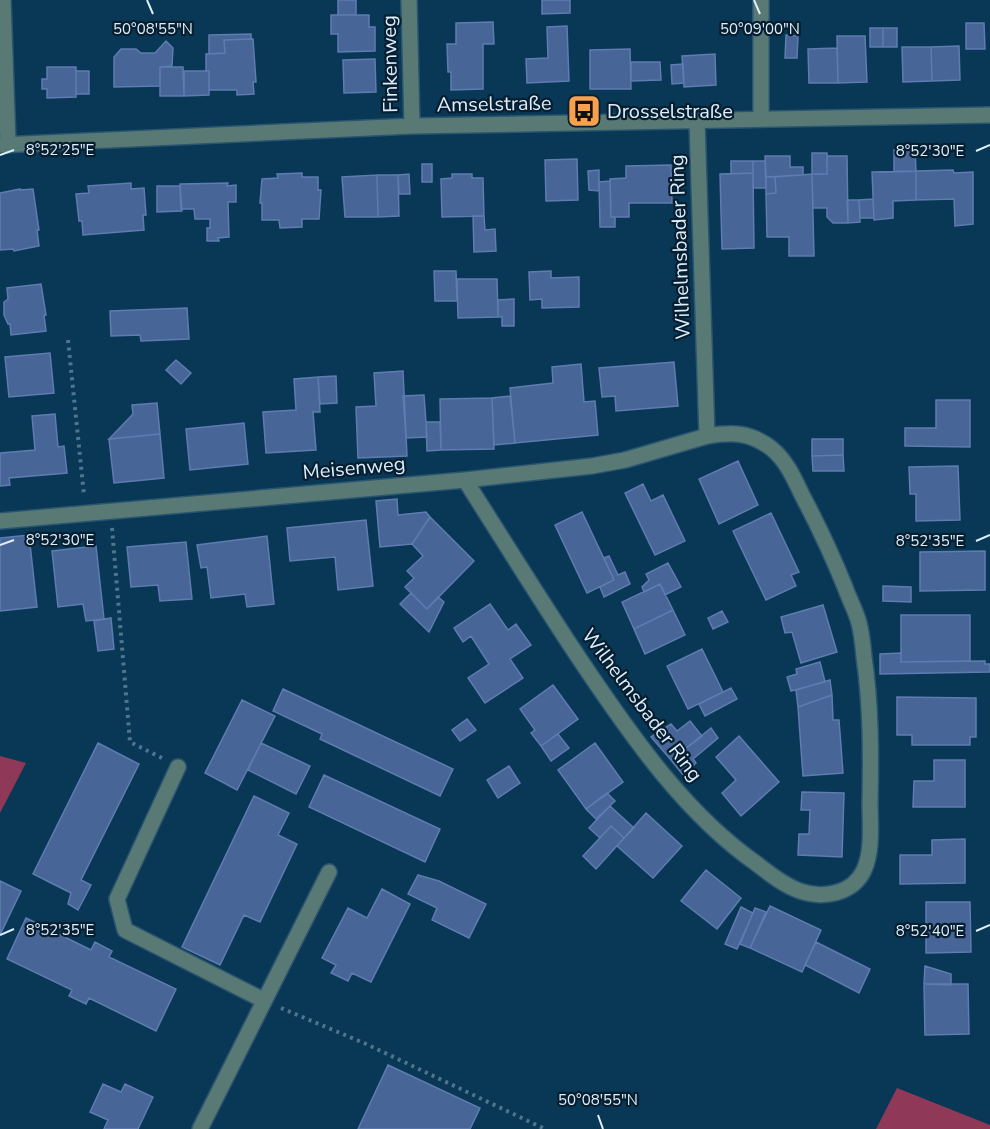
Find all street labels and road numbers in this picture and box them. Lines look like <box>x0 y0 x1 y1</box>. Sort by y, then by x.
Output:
street label: Finkenweg <box>376 15 404 113</box>
street label: Amselstraße <box>436 89 552 119</box>
street label: Wilhelmsbader Ring <box>663 154 697 340</box>
street label: Meisenweg <box>302 450 406 486</box>
street label: Wilhelmsbader Ring <box>575 623 709 787</box>

